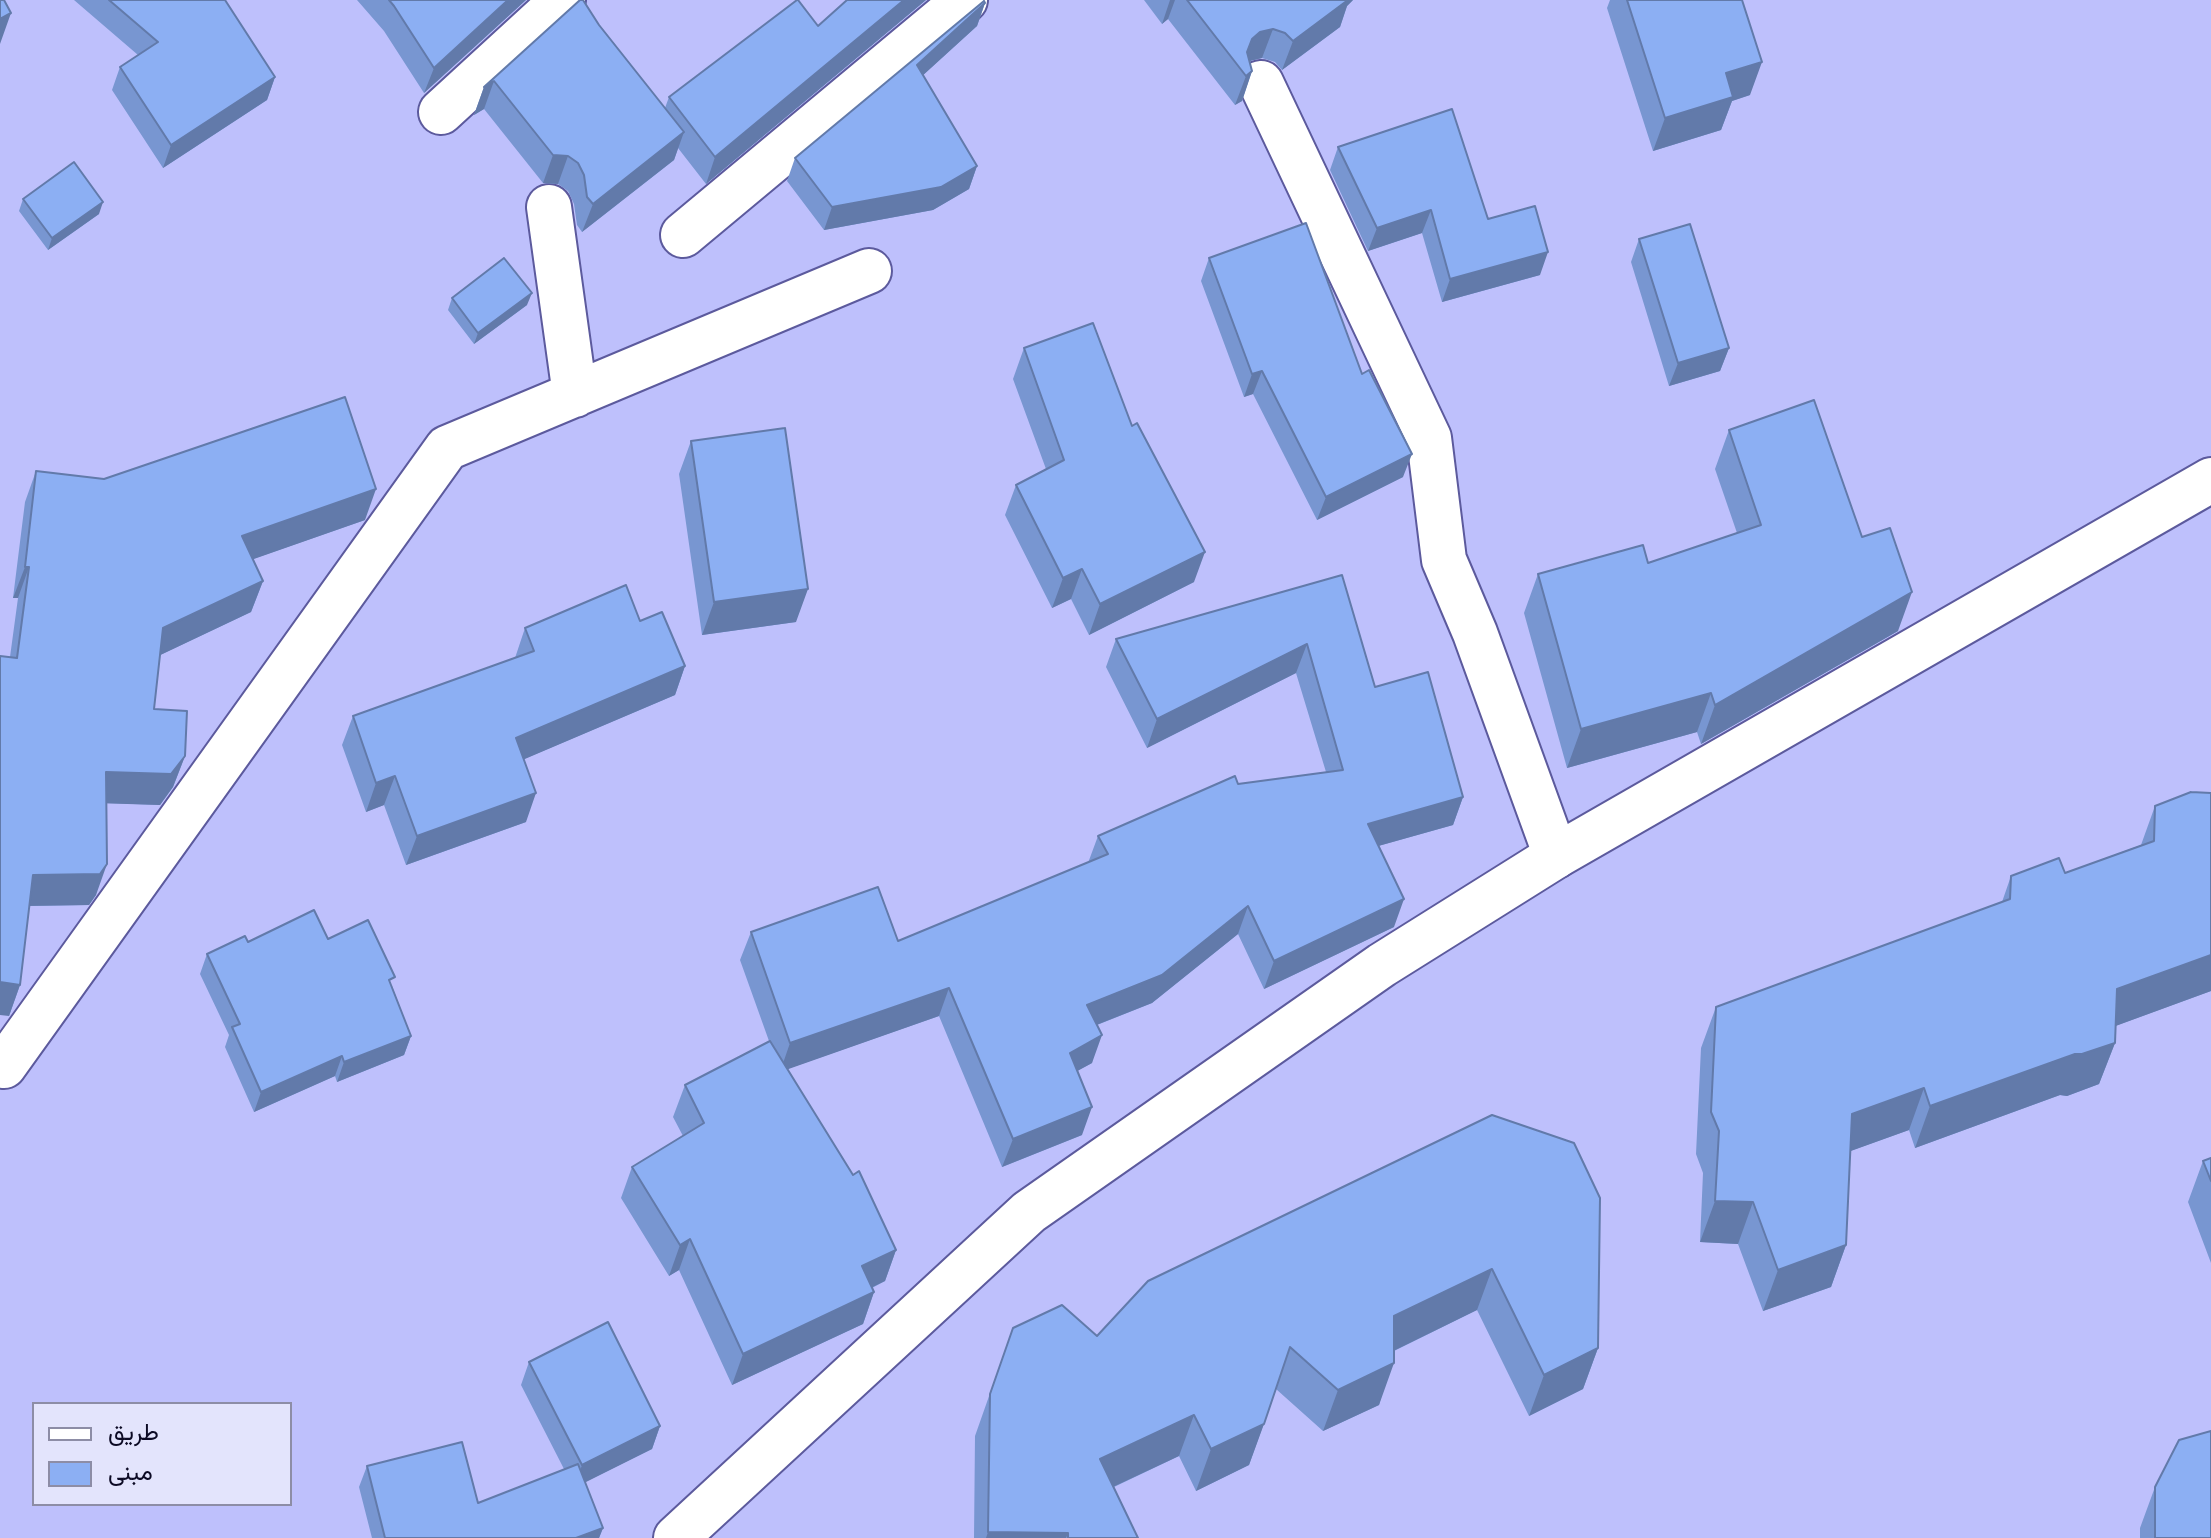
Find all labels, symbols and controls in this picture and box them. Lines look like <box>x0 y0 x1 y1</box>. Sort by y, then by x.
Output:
legend <box>32 1402 292 1506</box>
text: طريق <box>108 1417 159 1447</box>
text: مبنى <box>108 1457 153 1487</box>

